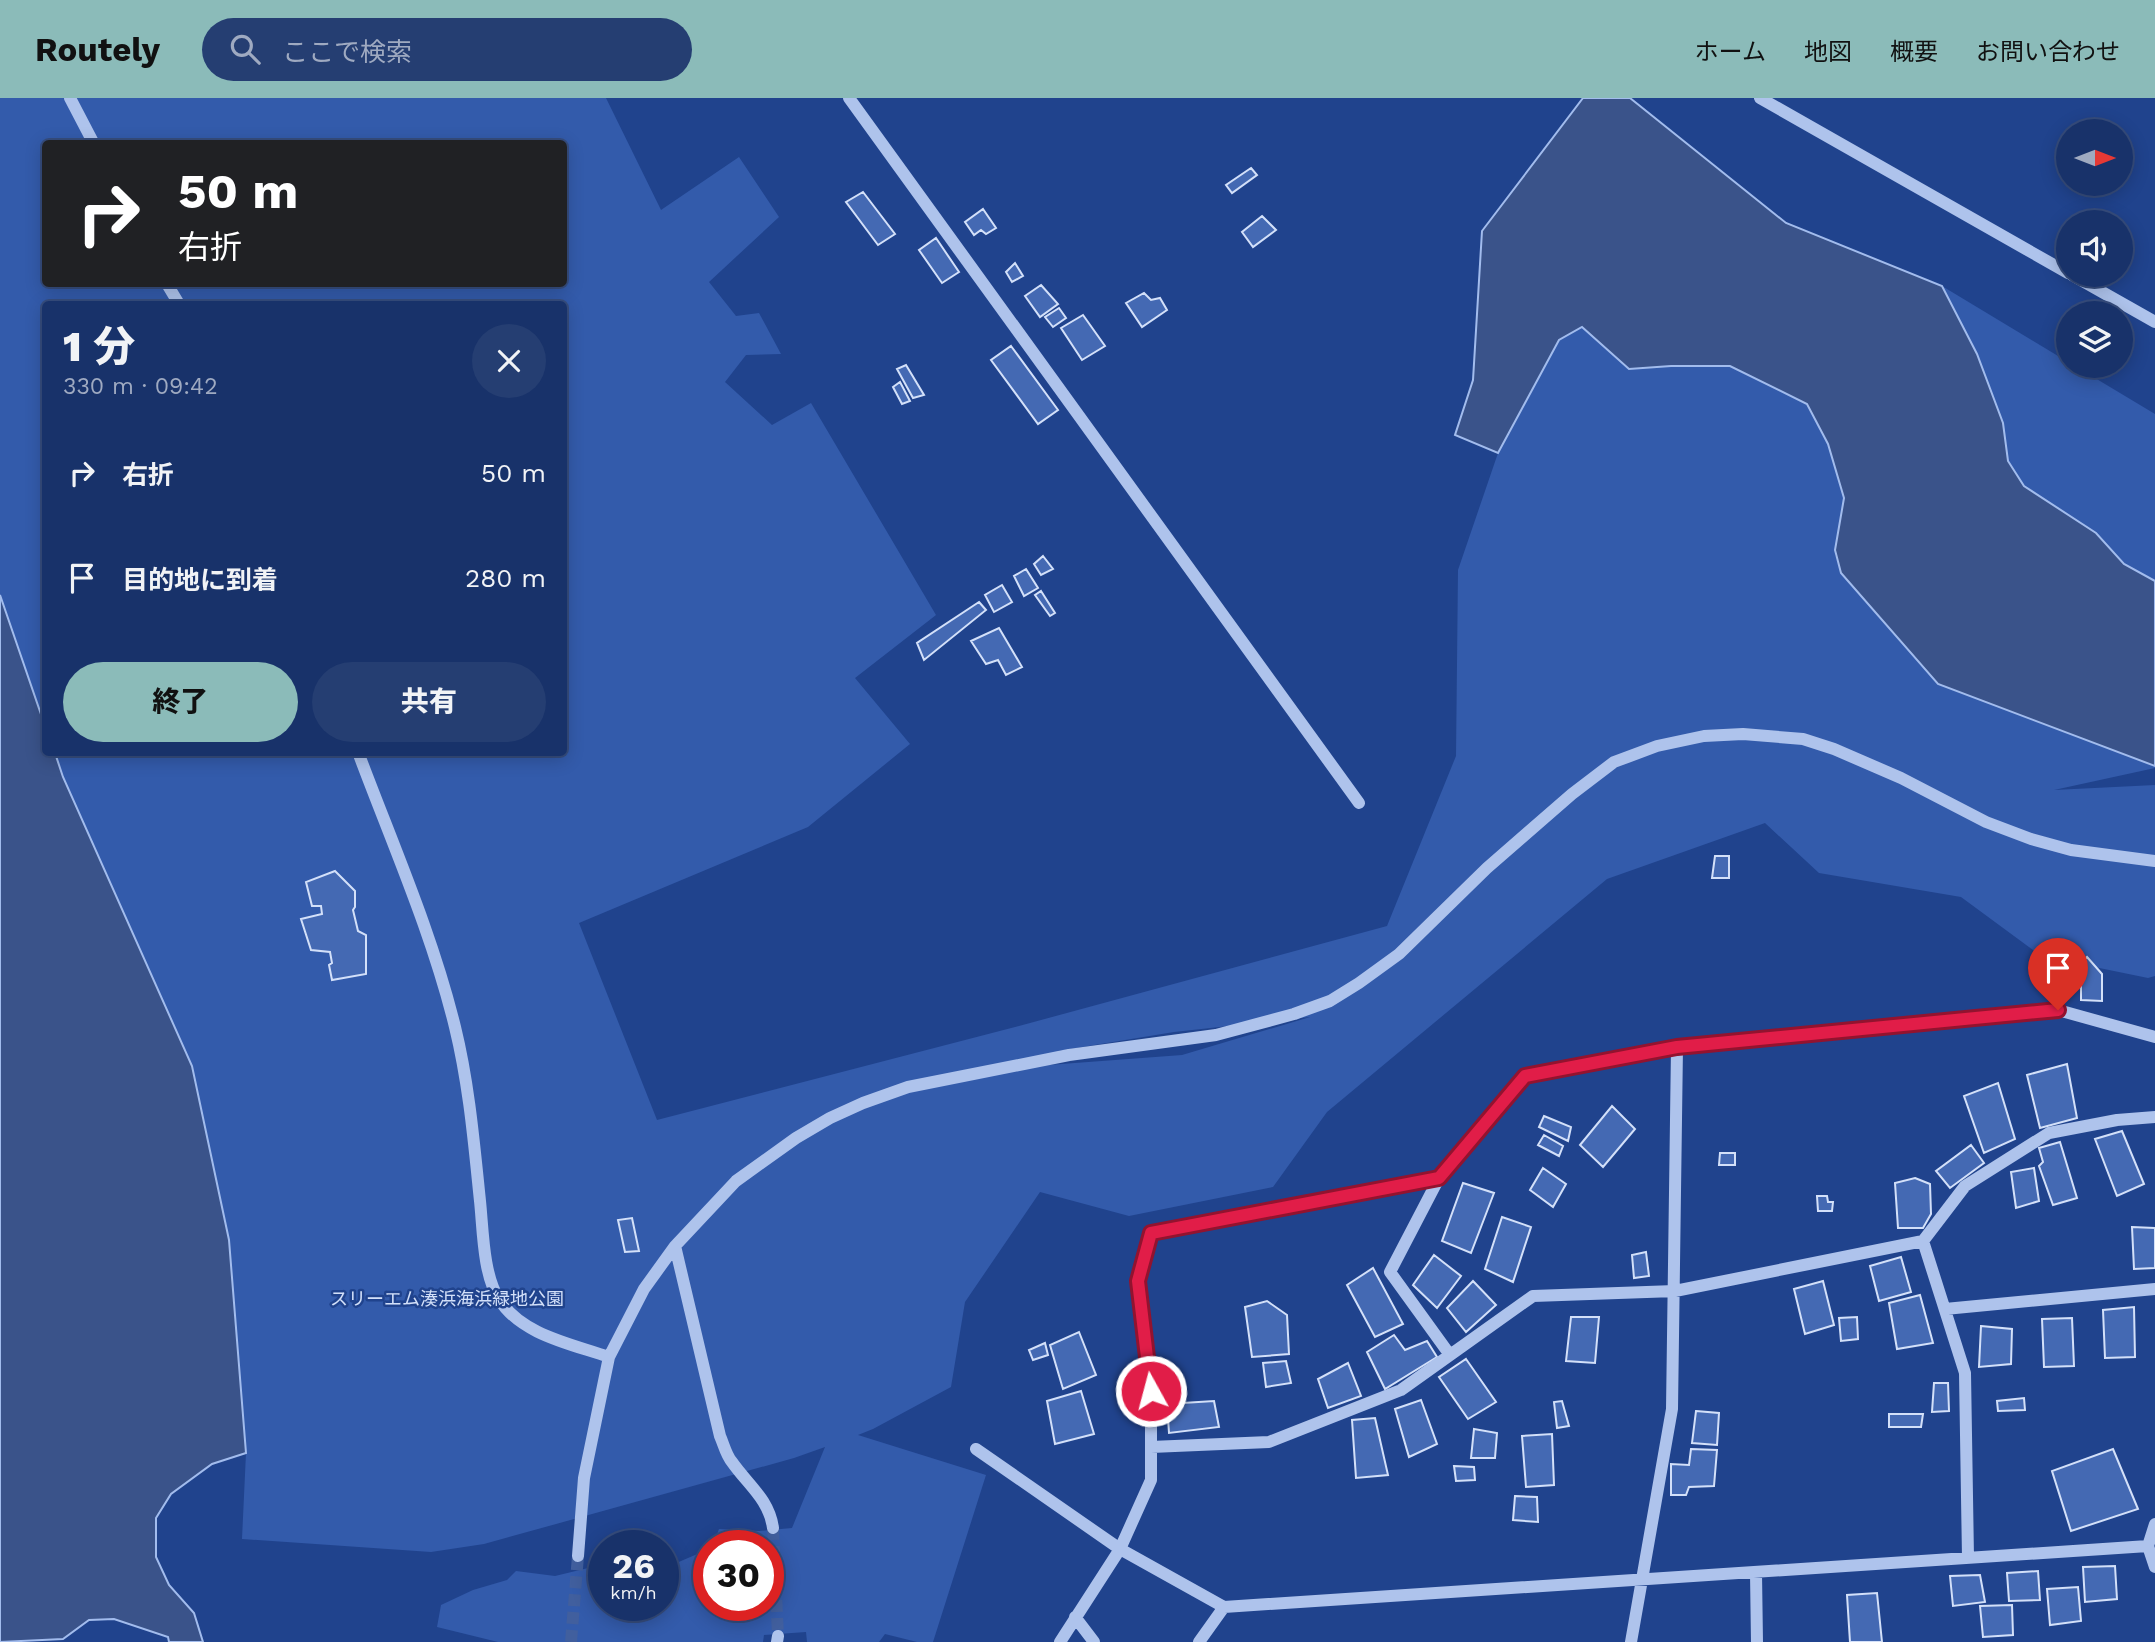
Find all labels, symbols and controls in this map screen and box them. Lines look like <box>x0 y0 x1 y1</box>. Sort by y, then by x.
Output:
search box <box>202 18 692 81</box>
text: Routely <box>35 30 160 69</box>
icon: search <box>226 30 264 68</box>
text: ここで検索 <box>282 37 412 67</box>
text: ホーム <box>1695 38 1766 66</box>
text: 地図 <box>1804 38 1852 66</box>
text: 概要 <box>1890 38 1938 66</box>
text: お問い合わせ <box>1976 38 2120 66</box>
north arrow <box>2056 119 2133 196</box>
map controls <box>2056 119 2133 378</box>
text: 50 m <box>178 162 298 220</box>
icon: right <box>63 168 154 259</box>
button: sound <box>2056 210 2133 287</box>
text: 右折 <box>178 228 242 266</box>
button: layers <box>2056 301 2133 378</box>
text: 1 分 <box>63 322 135 371</box>
button: close <box>472 324 546 398</box>
text: 330 m · 09:42 <box>63 373 218 400</box>
icon: right <box>63 454 101 492</box>
text: 50 m <box>481 458 546 488</box>
text: 右折 <box>122 460 174 490</box>
icon: arrive <box>63 559 101 597</box>
text: 280 m <box>465 563 546 593</box>
text: 目的地に到着 <box>122 565 278 595</box>
button: 終了 <box>63 662 298 742</box>
button: 共有 <box>312 662 546 742</box>
pin <box>2028 938 2088 1010</box>
icon: arrive <box>2039 949 2077 987</box>
park label: スリーエム湊浜海浜緑地公園 <box>330 1288 564 1309</box>
position arrow <box>1114 1354 1188 1428</box>
speed limit sign: 30 <box>693 1530 784 1621</box>
text: 26 <box>612 1545 655 1587</box>
text: km/h <box>610 1582 657 1603</box>

